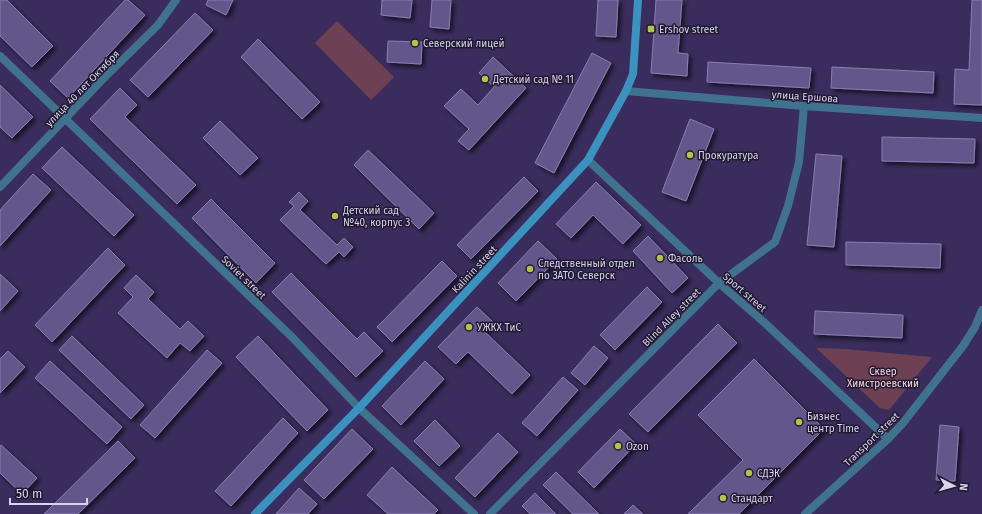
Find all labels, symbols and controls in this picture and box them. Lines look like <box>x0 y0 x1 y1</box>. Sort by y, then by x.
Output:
marker: Ershov street <box>646 24 656 34</box>
place label: Ershov street <box>659 24 719 36</box>
marker: Северский лицей <box>410 38 420 48</box>
place label: Северский лицей <box>423 38 504 50</box>
street label: улица 40 лет Октября <box>43 48 122 129</box>
marker: Детский сад № 11 <box>480 74 490 84</box>
place label: Детский сад № 11 <box>492 74 574 86</box>
street label: улица Ершова <box>771 89 839 105</box>
marker: Прокуратура <box>685 150 695 160</box>
place label: Прокуратура <box>698 150 758 162</box>
place label: Детский сад №40, корпус 3 <box>342 205 410 229</box>
marker: Детский сад №40, корпус 3 <box>330 211 340 221</box>
street label: Kalinin street <box>450 243 500 296</box>
marker: Фасоль <box>655 253 665 263</box>
place label: Фасоль <box>668 253 703 265</box>
street label: Soviet street <box>219 254 268 302</box>
place label: Следственный отдел по ЗАТО Северск <box>538 258 635 282</box>
marker: Следственный отдел по ЗАТО Северск <box>525 264 535 274</box>
street label: Sport street <box>720 271 769 315</box>
street label: Blind Alley street <box>640 286 704 349</box>
marker: УЖКХ ТиС <box>464 322 474 332</box>
place label: УЖКХ ТиС <box>477 322 521 334</box>
park label: Сквер Химстроевский <box>847 366 919 390</box>
street label: Transport street <box>841 410 902 469</box>
place label: Бизнес центр Time <box>807 411 859 435</box>
marker: Бизнес центр Time <box>794 417 804 427</box>
marker: Ozon <box>613 441 623 451</box>
place label: Ozon <box>626 441 649 453</box>
north arrow <box>934 466 974 506</box>
marker: СДЭК <box>744 468 754 478</box>
place label: СДЭК <box>757 468 780 480</box>
scale bar <box>10 480 87 506</box>
text: N <box>957 483 970 491</box>
text: 50 m <box>16 487 42 501</box>
marker: Стандарт <box>718 493 728 503</box>
place label: Стандарт <box>731 493 773 505</box>

